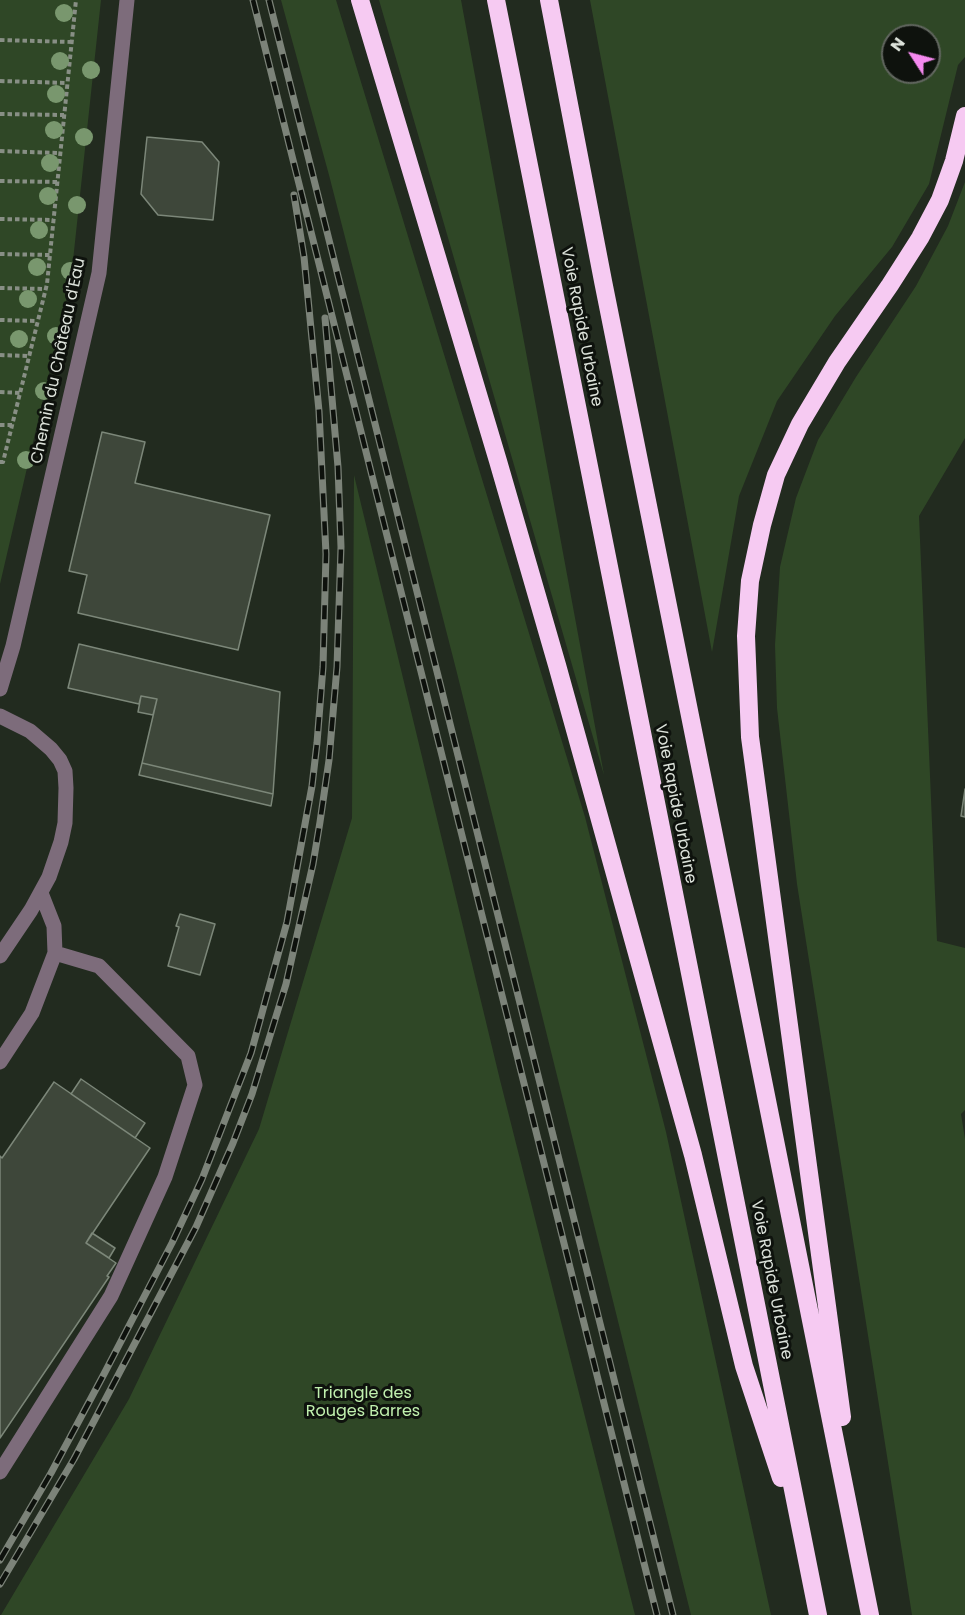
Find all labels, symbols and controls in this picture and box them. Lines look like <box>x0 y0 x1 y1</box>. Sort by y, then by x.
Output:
north arrow <box>881 24 941 84</box>
text: N <box>885 33 910 56</box>
street label: Voie Rapide Urbaine <box>556 246 606 408</box>
street label: Chemin du Château d'Eau <box>28 256 90 466</box>
street label: Voie Rapide Urbaine <box>650 723 700 885</box>
street label: Voie Rapide Urbaine <box>746 1199 796 1361</box>
park label: Triangle des Rouges Barres <box>306 1384 420 1422</box>

